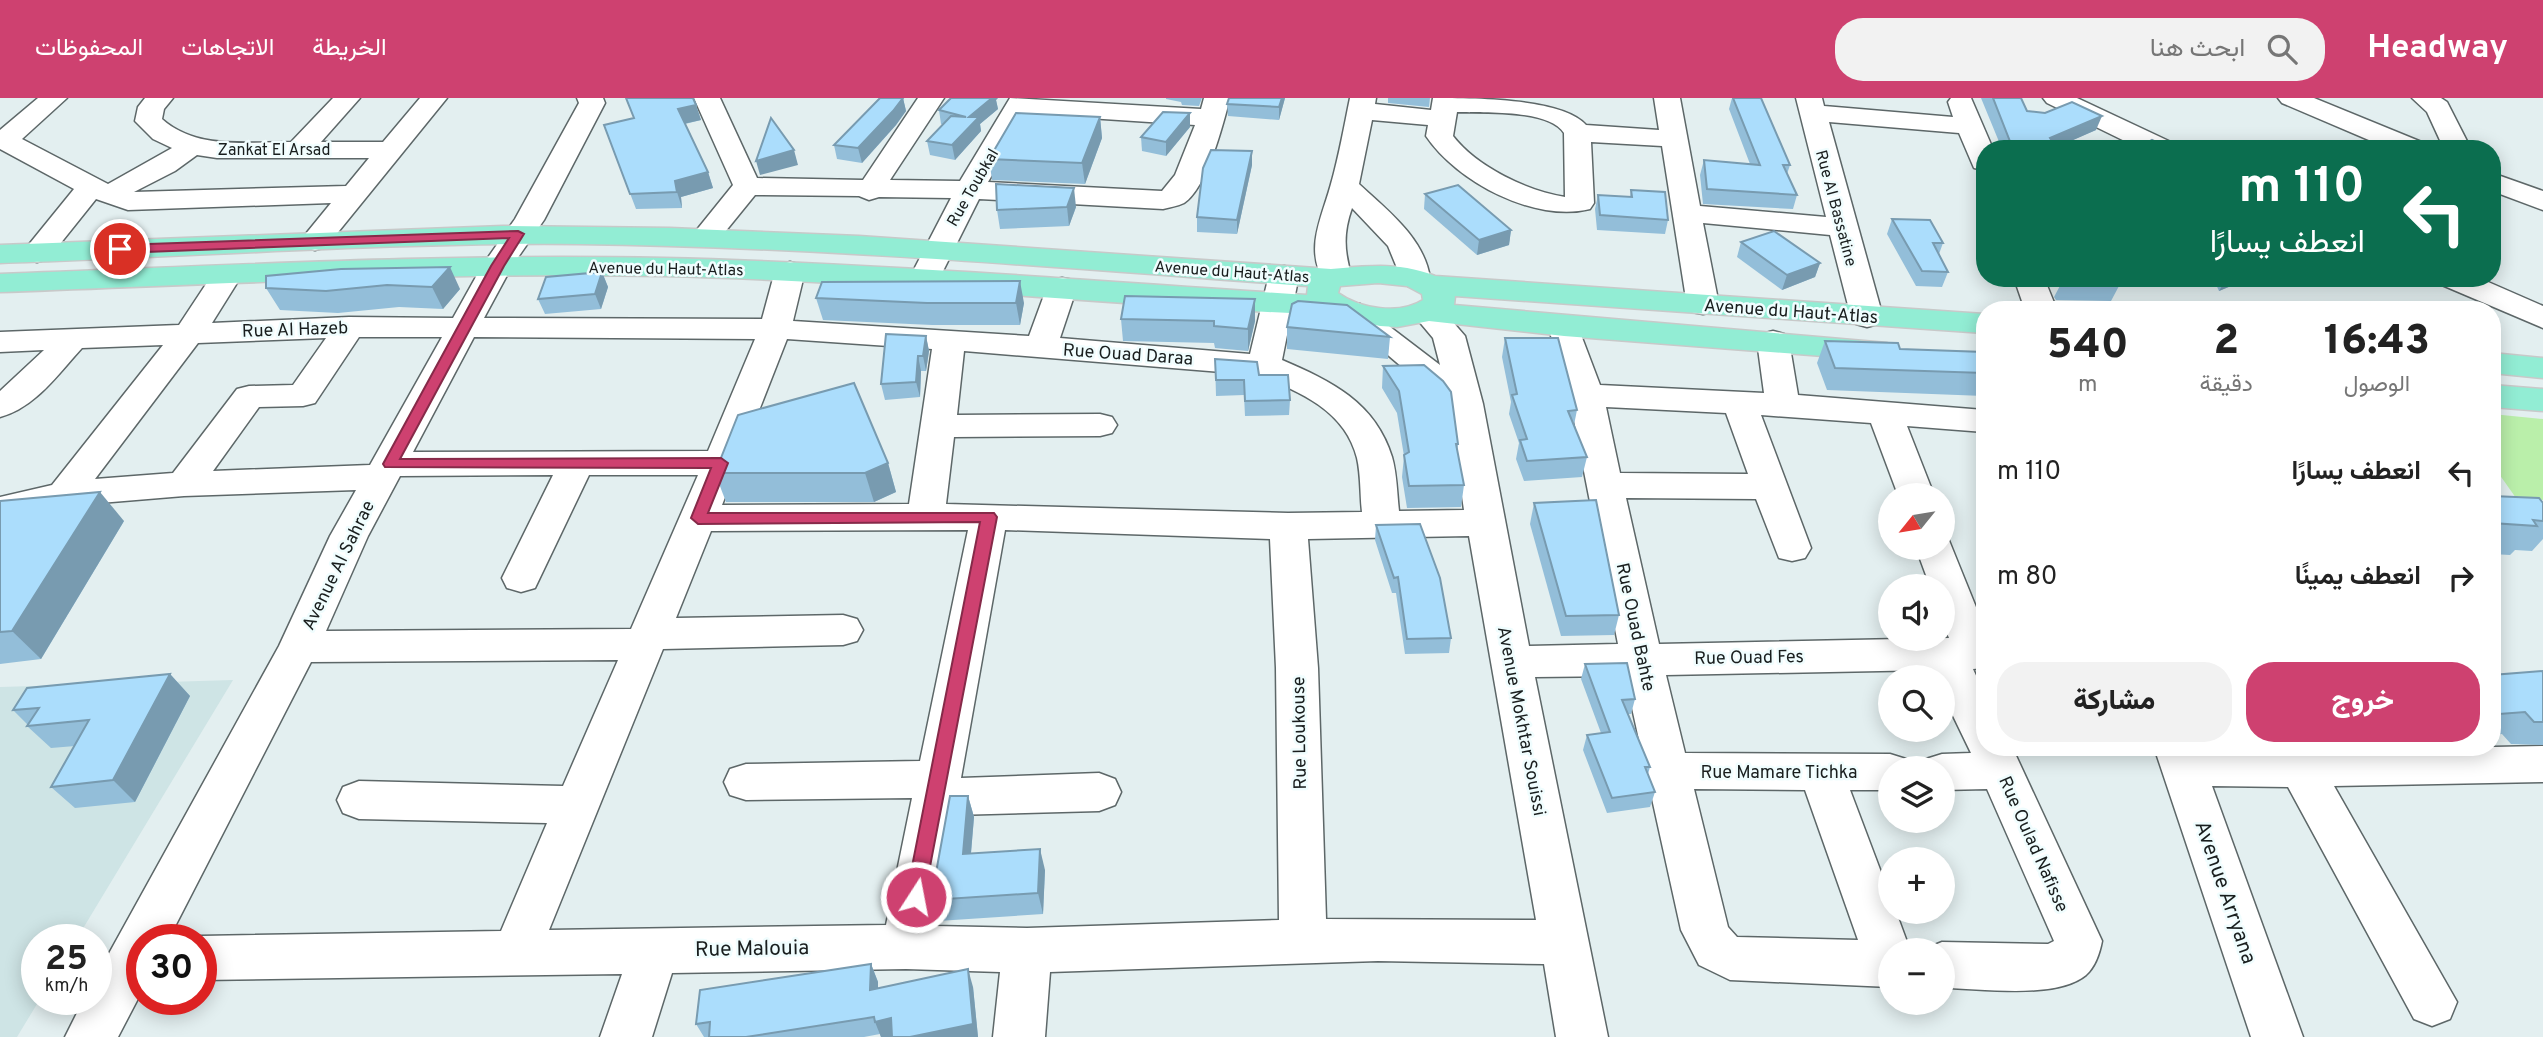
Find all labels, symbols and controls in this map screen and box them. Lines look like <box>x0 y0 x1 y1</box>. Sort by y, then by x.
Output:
search box <box>1835 18 2325 81</box>
text: Headway <box>2367 28 2508 70</box>
icon: search <box>2263 30 2301 68</box>
text: ابحث هنا <box>2150 33 2245 66</box>
text: المحفوظات <box>35 34 143 64</box>
text: الاتجاهات <box>181 34 274 64</box>
text: الخريطة <box>312 34 387 64</box>
street label: Zankat El Arsad <box>218 141 330 161</box>
street label: Rue Toubkal <box>943 146 1004 230</box>
street label: Rue Al Bassatine <box>1810 148 1860 269</box>
text: 110 m <box>2238 158 2365 220</box>
icon: left <box>2389 168 2480 259</box>
pin <box>90 219 150 279</box>
text: انعطف يسارًا <box>2210 224 2365 264</box>
icon: arrive <box>101 230 139 268</box>
street label: Avenue du Haut-Atlas <box>1154 258 1310 288</box>
street label: Avenue du Haut-Atlas <box>588 259 744 281</box>
street label: Avenue du Haut-Atlas <box>1703 295 1879 330</box>
text: 2 <box>2213 316 2239 369</box>
text: 16:43 <box>2324 316 2430 369</box>
street label: Rue Al Hazeb <box>242 317 349 344</box>
text: 540 <box>2047 320 2129 373</box>
street label: Rue Ouad Daraa <box>1062 339 1194 372</box>
text: m <box>2078 371 2098 400</box>
text: دقيقة <box>2200 371 2253 400</box>
text: الوصول <box>2344 371 2410 400</box>
icon: left <box>2442 454 2480 492</box>
text: 110 m <box>1997 456 2061 489</box>
text: انعطف يسارًا <box>2291 456 2421 489</box>
north arrow <box>1878 483 1955 560</box>
map controls <box>1878 483 1955 1015</box>
street label: Avenue Al Sahrae <box>298 497 381 634</box>
icon: right <box>2442 559 2480 597</box>
street label: Rue Ouad Bahte <box>1610 561 1659 694</box>
text: 80 m <box>1997 561 2057 594</box>
text: انعطف يمينًا <box>2295 561 2421 594</box>
button: sound <box>1878 574 1955 651</box>
street label: Avenue Mokhtar Souissi <box>1491 625 1550 818</box>
street label: Rue Ouad Fes <box>1694 646 1804 671</box>
button: مشاركة <box>1997 662 2232 742</box>
button: خروج <box>2246 662 2480 742</box>
button: search <box>1878 665 1955 742</box>
street label: Rue Loukouse <box>1288 676 1313 790</box>
button: layers <box>1878 756 1955 833</box>
street label: Rue Mamare Tichka <box>1701 762 1857 785</box>
street label: Rue Oulad Nafisse <box>1992 773 2073 916</box>
street label: Avenue Arryana <box>2187 817 2262 968</box>
button: + <box>1878 847 1955 924</box>
position arrow <box>879 860 953 934</box>
speed limit sign: 30 <box>126 924 217 1015</box>
street label: Rue Malouia <box>695 935 809 964</box>
text: 25 <box>45 938 88 982</box>
button: − <box>1878 938 1955 1015</box>
text: km/h <box>45 975 88 998</box>

